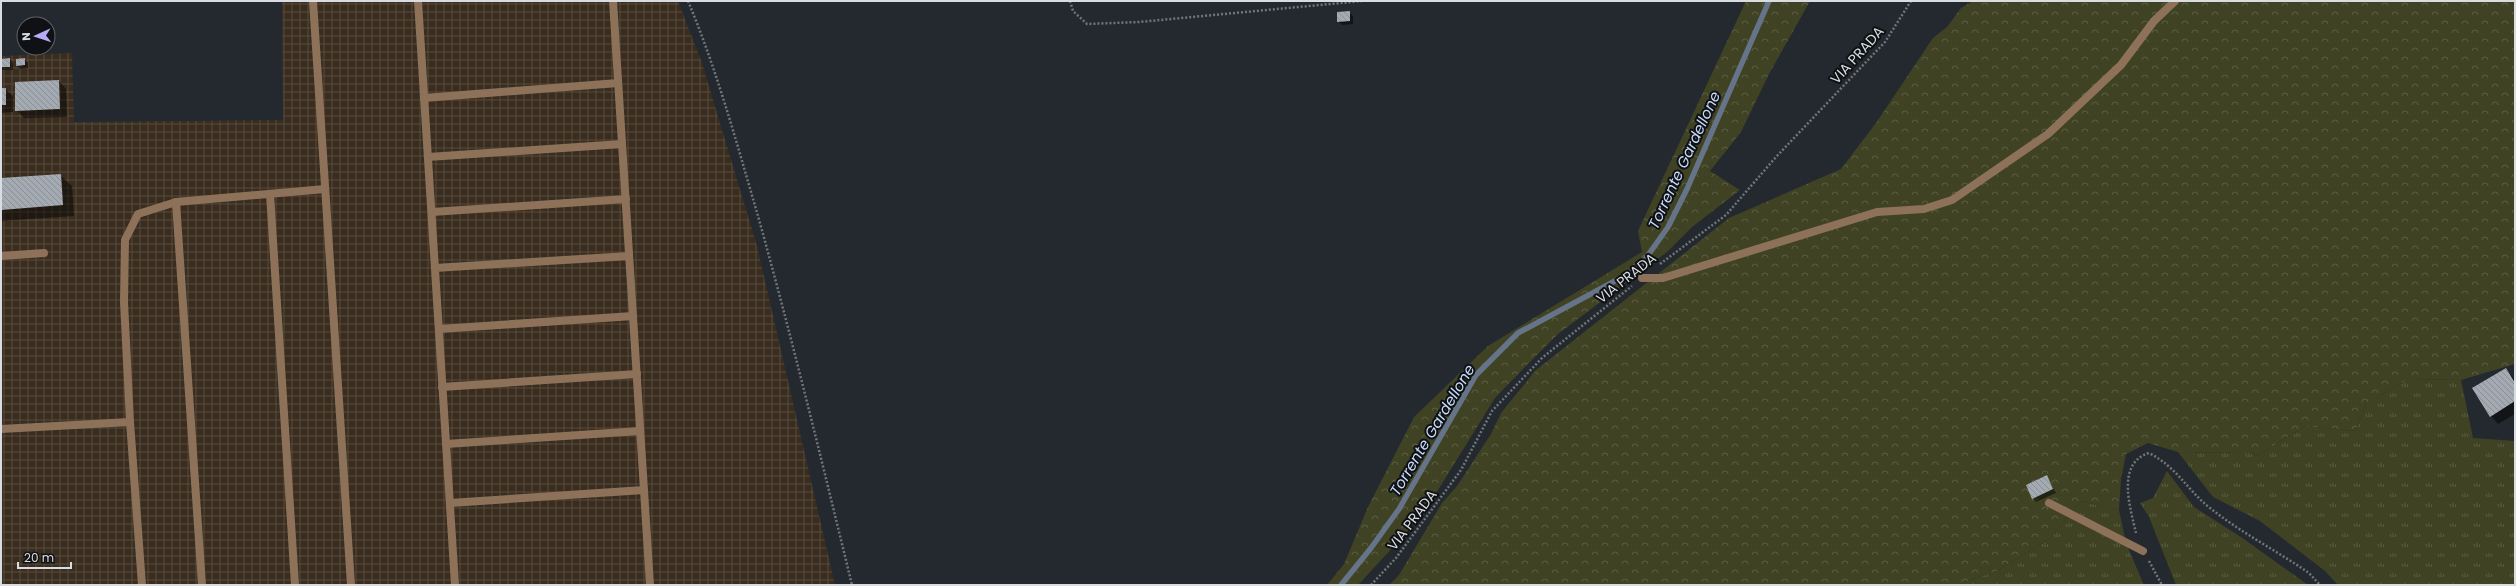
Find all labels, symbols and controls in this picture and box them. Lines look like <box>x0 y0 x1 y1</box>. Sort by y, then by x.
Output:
north arrow <box>16 16 56 56</box>
street label: VIA PRADA <box>1826 22 1888 88</box>
text: N <box>18 32 34 41</box>
water label: Torrente Gardellone <box>1643 88 1725 232</box>
street label: VIA PRADA <box>1592 248 1660 308</box>
water label: Torrente Gardellone <box>1384 360 1480 500</box>
street label: VIA PRADA <box>1383 485 1441 555</box>
scale bar <box>18 544 71 570</box>
text: 20 m <box>24 549 54 566</box>

